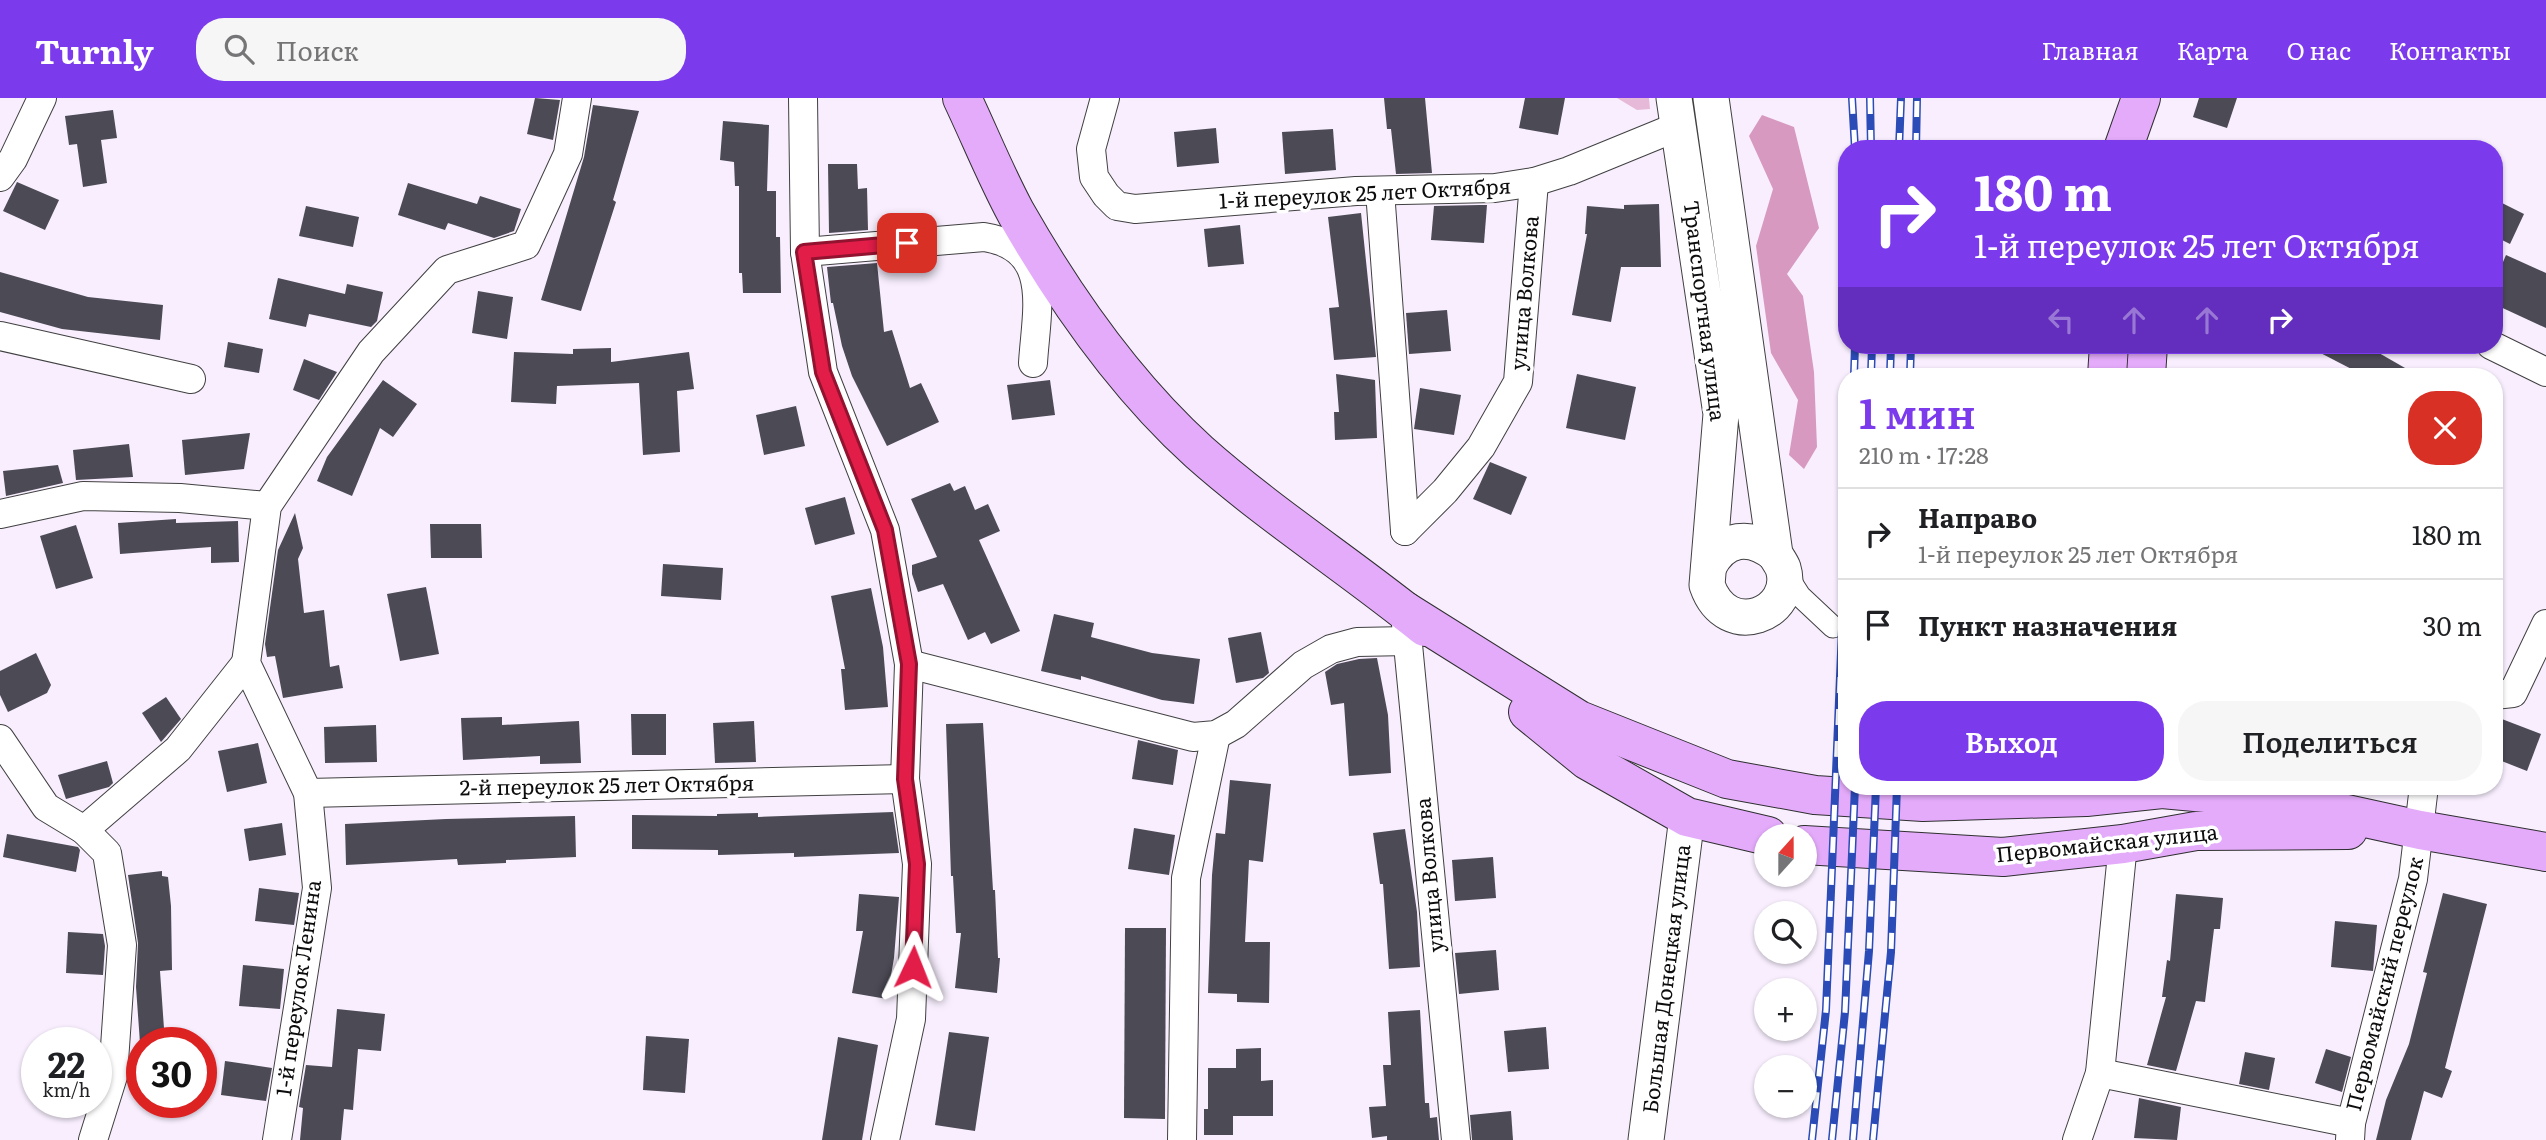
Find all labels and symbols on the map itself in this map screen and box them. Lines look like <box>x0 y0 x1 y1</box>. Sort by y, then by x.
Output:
street label: 1-й переулок 25 лет Октября <box>1218 168 1512 215</box>
street label: Транспортная улица <box>1678 199 1735 423</box>
pin <box>877 213 937 273</box>
street label: улица Волкова <box>1500 213 1545 372</box>
street label: 2-й переулок 25 лет Октября <box>459 765 755 802</box>
street label: улица Волкова <box>1405 796 1450 954</box>
street label: Первомайская улица <box>1994 814 2220 869</box>
north arrow <box>1754 824 1816 887</box>
street label: Большая Донецкая улица <box>1633 842 1697 1115</box>
street label: Первомайский переулок <box>2336 852 2429 1114</box>
street label: 1-й переулок Ленина <box>266 877 327 1098</box>
position arrow <box>876 930 950 1004</box>
speed limit sign: 30 <box>126 1027 217 1118</box>

